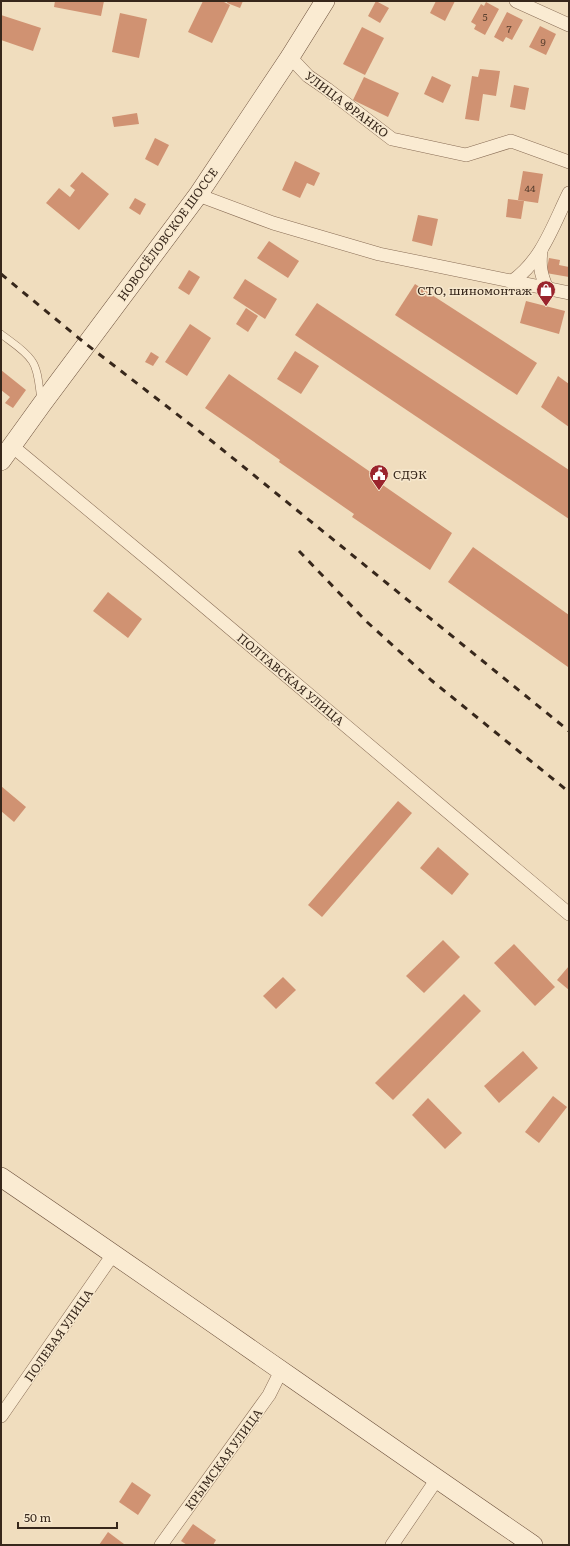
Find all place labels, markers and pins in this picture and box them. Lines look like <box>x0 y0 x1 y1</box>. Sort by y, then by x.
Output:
shop icon: СТО, шиномонтаж <box>535 279 557 307</box>
place label: СТО, шиномонтаж <box>417 281 533 299</box>
public building icon: СДЭК <box>368 463 390 491</box>
place label: СДЭК <box>393 465 427 483</box>

